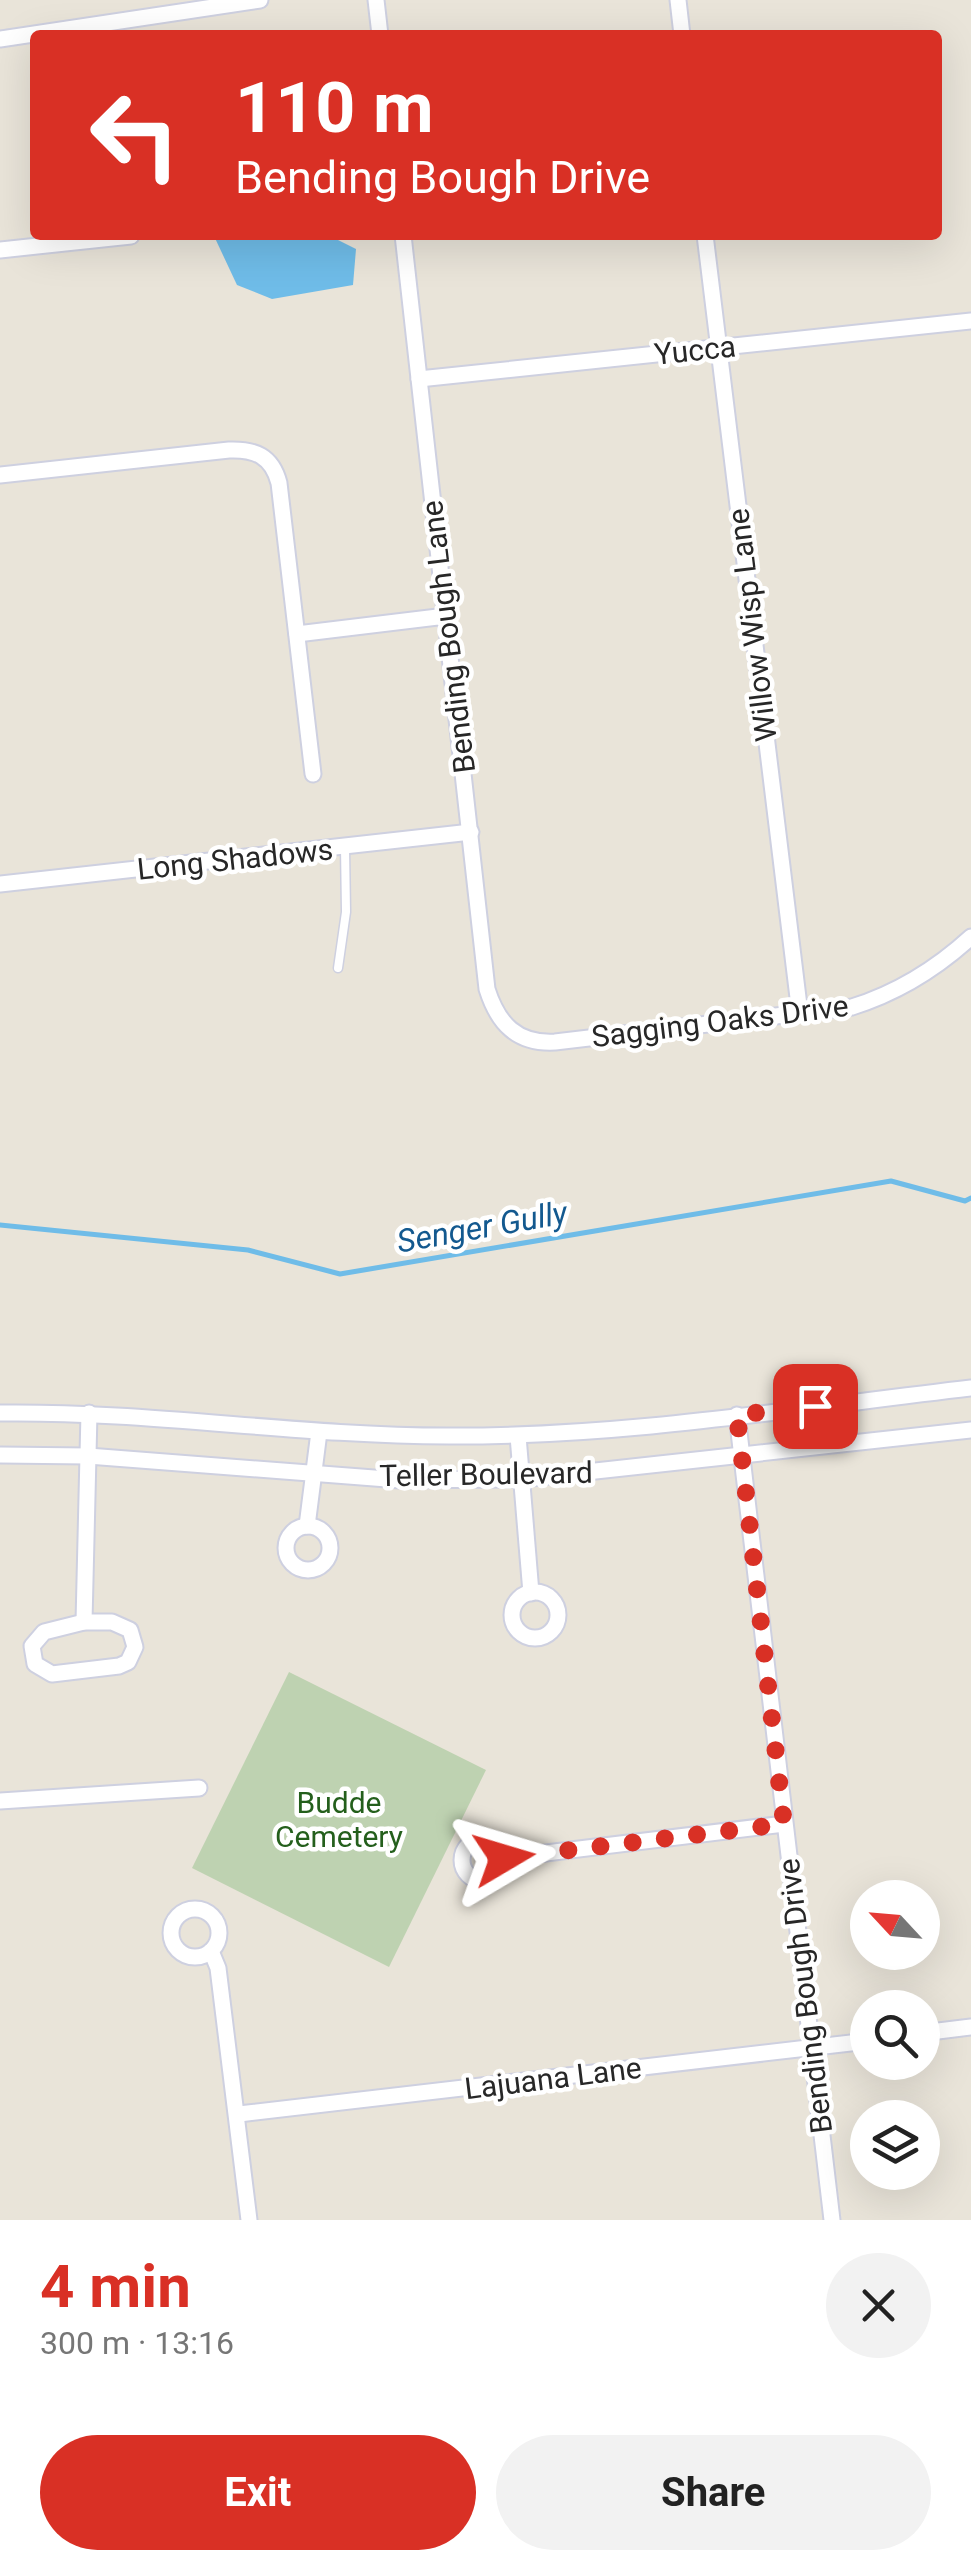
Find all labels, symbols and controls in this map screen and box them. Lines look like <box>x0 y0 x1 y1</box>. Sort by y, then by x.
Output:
text: 110 m <box>235 67 434 149</box>
icon: left <box>70 70 200 200</box>
text: Bending Bough Drive <box>235 151 650 204</box>
street label: Yucca <box>653 328 737 372</box>
street label: Bending Bough Lane <box>414 499 482 775</box>
street label: Willow Wisp Lane <box>720 507 784 743</box>
street label: Long Shadows <box>135 831 335 887</box>
street label: Sagging Oaks Drive <box>590 988 850 1054</box>
water label: Senger Gully <box>394 1193 571 1261</box>
pin <box>773 1364 858 1449</box>
icon: arrive <box>788 1379 843 1434</box>
street label: Teller Boulevard <box>379 1455 593 1493</box>
park label: Budde Cemetery <box>275 1785 403 1854</box>
position arrow <box>452 1806 556 1910</box>
street label: Bending Bough Drive <box>771 1857 839 2135</box>
north arrow <box>850 1880 940 1970</box>
map controls <box>850 1880 940 2190</box>
button: search <box>850 1990 940 2080</box>
street label: Lajuana Lane <box>463 2050 643 2106</box>
button: layers <box>850 2100 940 2190</box>
text: 4 min <box>40 2251 191 2322</box>
button: close <box>826 2253 931 2358</box>
text: 300 m · 13:16 <box>40 2324 234 2362</box>
button: Exit <box>40 2435 476 2550</box>
button: Share <box>496 2435 931 2550</box>

